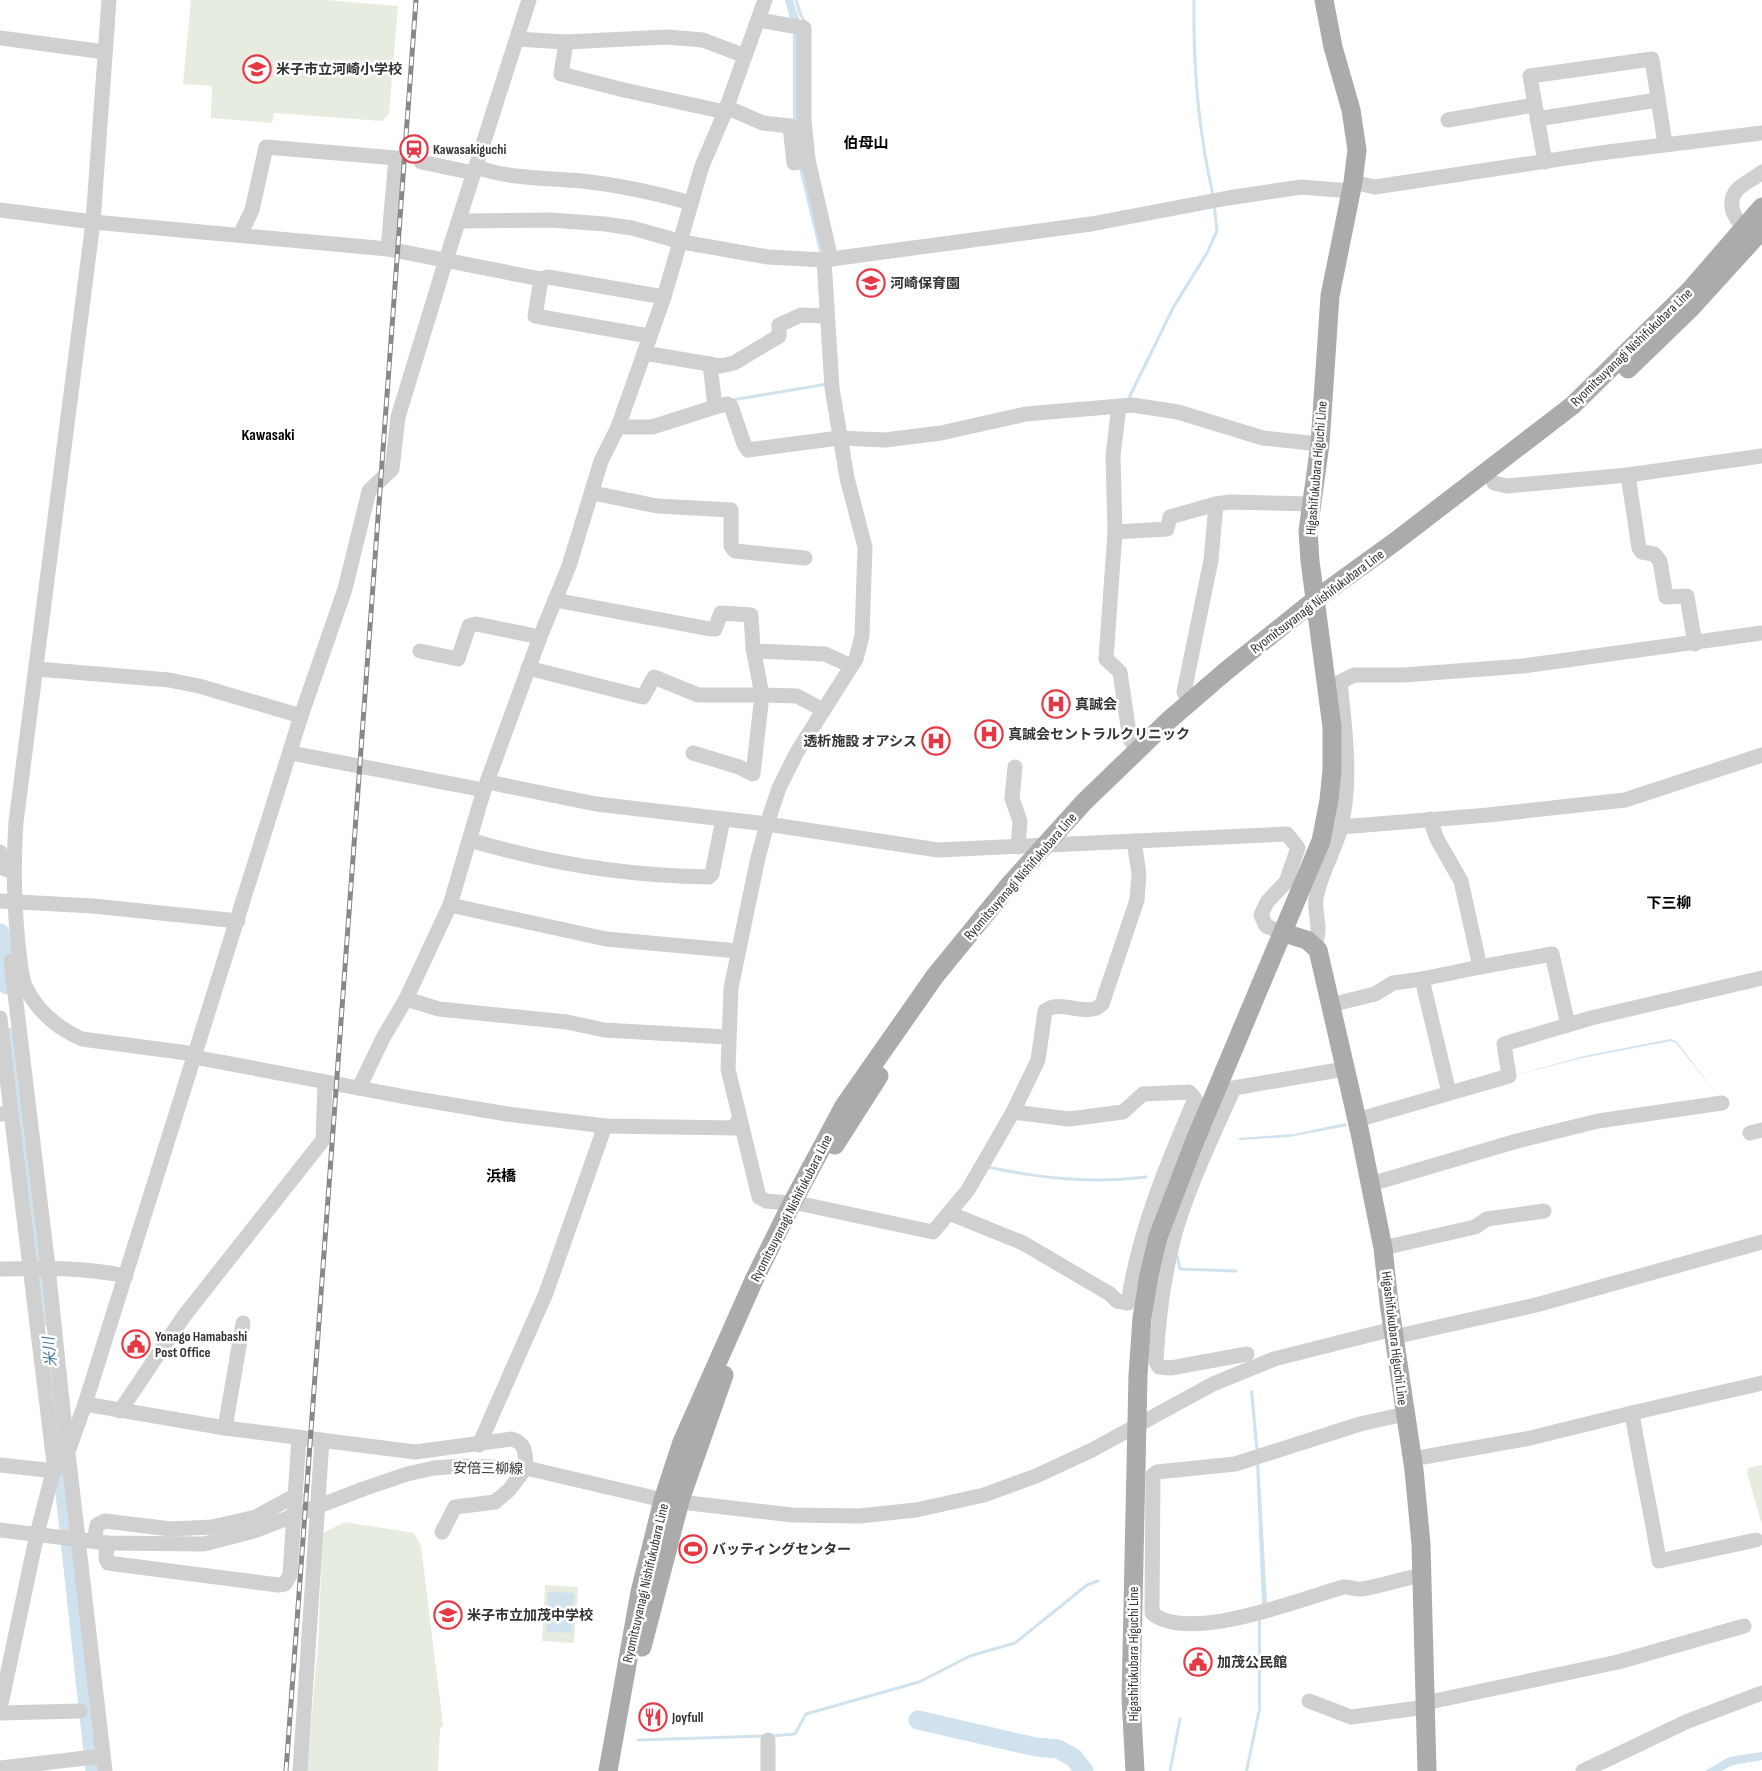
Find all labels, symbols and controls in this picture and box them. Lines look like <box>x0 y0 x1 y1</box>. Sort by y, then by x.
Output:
school or university icon: 米子市立河崎小学校 <box>242 54 272 84</box>
place label: 米子市立河崎小学校 <box>276 61 402 78</box>
station icon: Kawasakiguchi <box>399 134 429 164</box>
district label: 伯母山 <box>843 134 889 153</box>
place label: Kawasakiguchi <box>433 141 506 158</box>
school or university icon: 河崎保育園 <box>856 268 886 298</box>
place label: 河崎保育園 <box>890 275 960 292</box>
street label: Ryomitsuyanagi Nishifukubara Line <box>1567 285 1696 410</box>
street label: Higashifukubara Higuchi Line <box>1302 400 1331 536</box>
district label: Kawasaki <box>242 426 294 445</box>
street label: Ryomitsuyanagi Nishifukubara Line <box>1247 546 1387 657</box>
hospital icon: 真誠会 <box>1041 689 1071 719</box>
place label: 真誠会 <box>1075 696 1117 713</box>
hospital icon: 真誠会セントラルクリニック <box>974 719 1004 749</box>
hospital icon: 透析施設 オアシス <box>921 726 951 756</box>
place label: 真誠会セントラルクリニック <box>1008 726 1190 743</box>
place label: 透析施設 オアシス <box>803 733 917 750</box>
street label: Ryomitsuyanagi Nishifukubara Line <box>961 809 1080 943</box>
district label: 下三柳 <box>1646 894 1692 913</box>
street label: Ryomitsuyanagi Nishifukubara Line <box>747 1132 836 1285</box>
district label: 浜橋 <box>486 1167 517 1186</box>
street label: Higashifukubara Higuchi Line <box>1378 1270 1411 1406</box>
place label: Yonago Hamabashi Post Office <box>155 1328 247 1361</box>
public building icon: Yonago Hamabashi Post Office <box>121 1329 151 1359</box>
water label: 米川 <box>39 1334 62 1368</box>
street label: 安倍三柳線 <box>453 1459 523 1478</box>
street label: Ryomitsuyanagi Nishifukubara Line <box>619 1502 672 1664</box>
sports icon: バッティングセンター <box>678 1534 708 1564</box>
place label: バッティングセンター <box>712 1541 851 1558</box>
street label: Higashifukubara Higuchi Line <box>1125 1587 1142 1721</box>
school or university icon: 米子市立加茂中学校 <box>433 1600 463 1630</box>
place label: 米子市立加茂中学校 <box>467 1607 593 1624</box>
public building icon: 加茂公民館 <box>1183 1647 1213 1677</box>
place label: 加茂公民館 <box>1217 1654 1287 1671</box>
restaurant icon: Joyfull <box>638 1702 668 1732</box>
place label: Joyfull <box>671 1709 703 1726</box>

